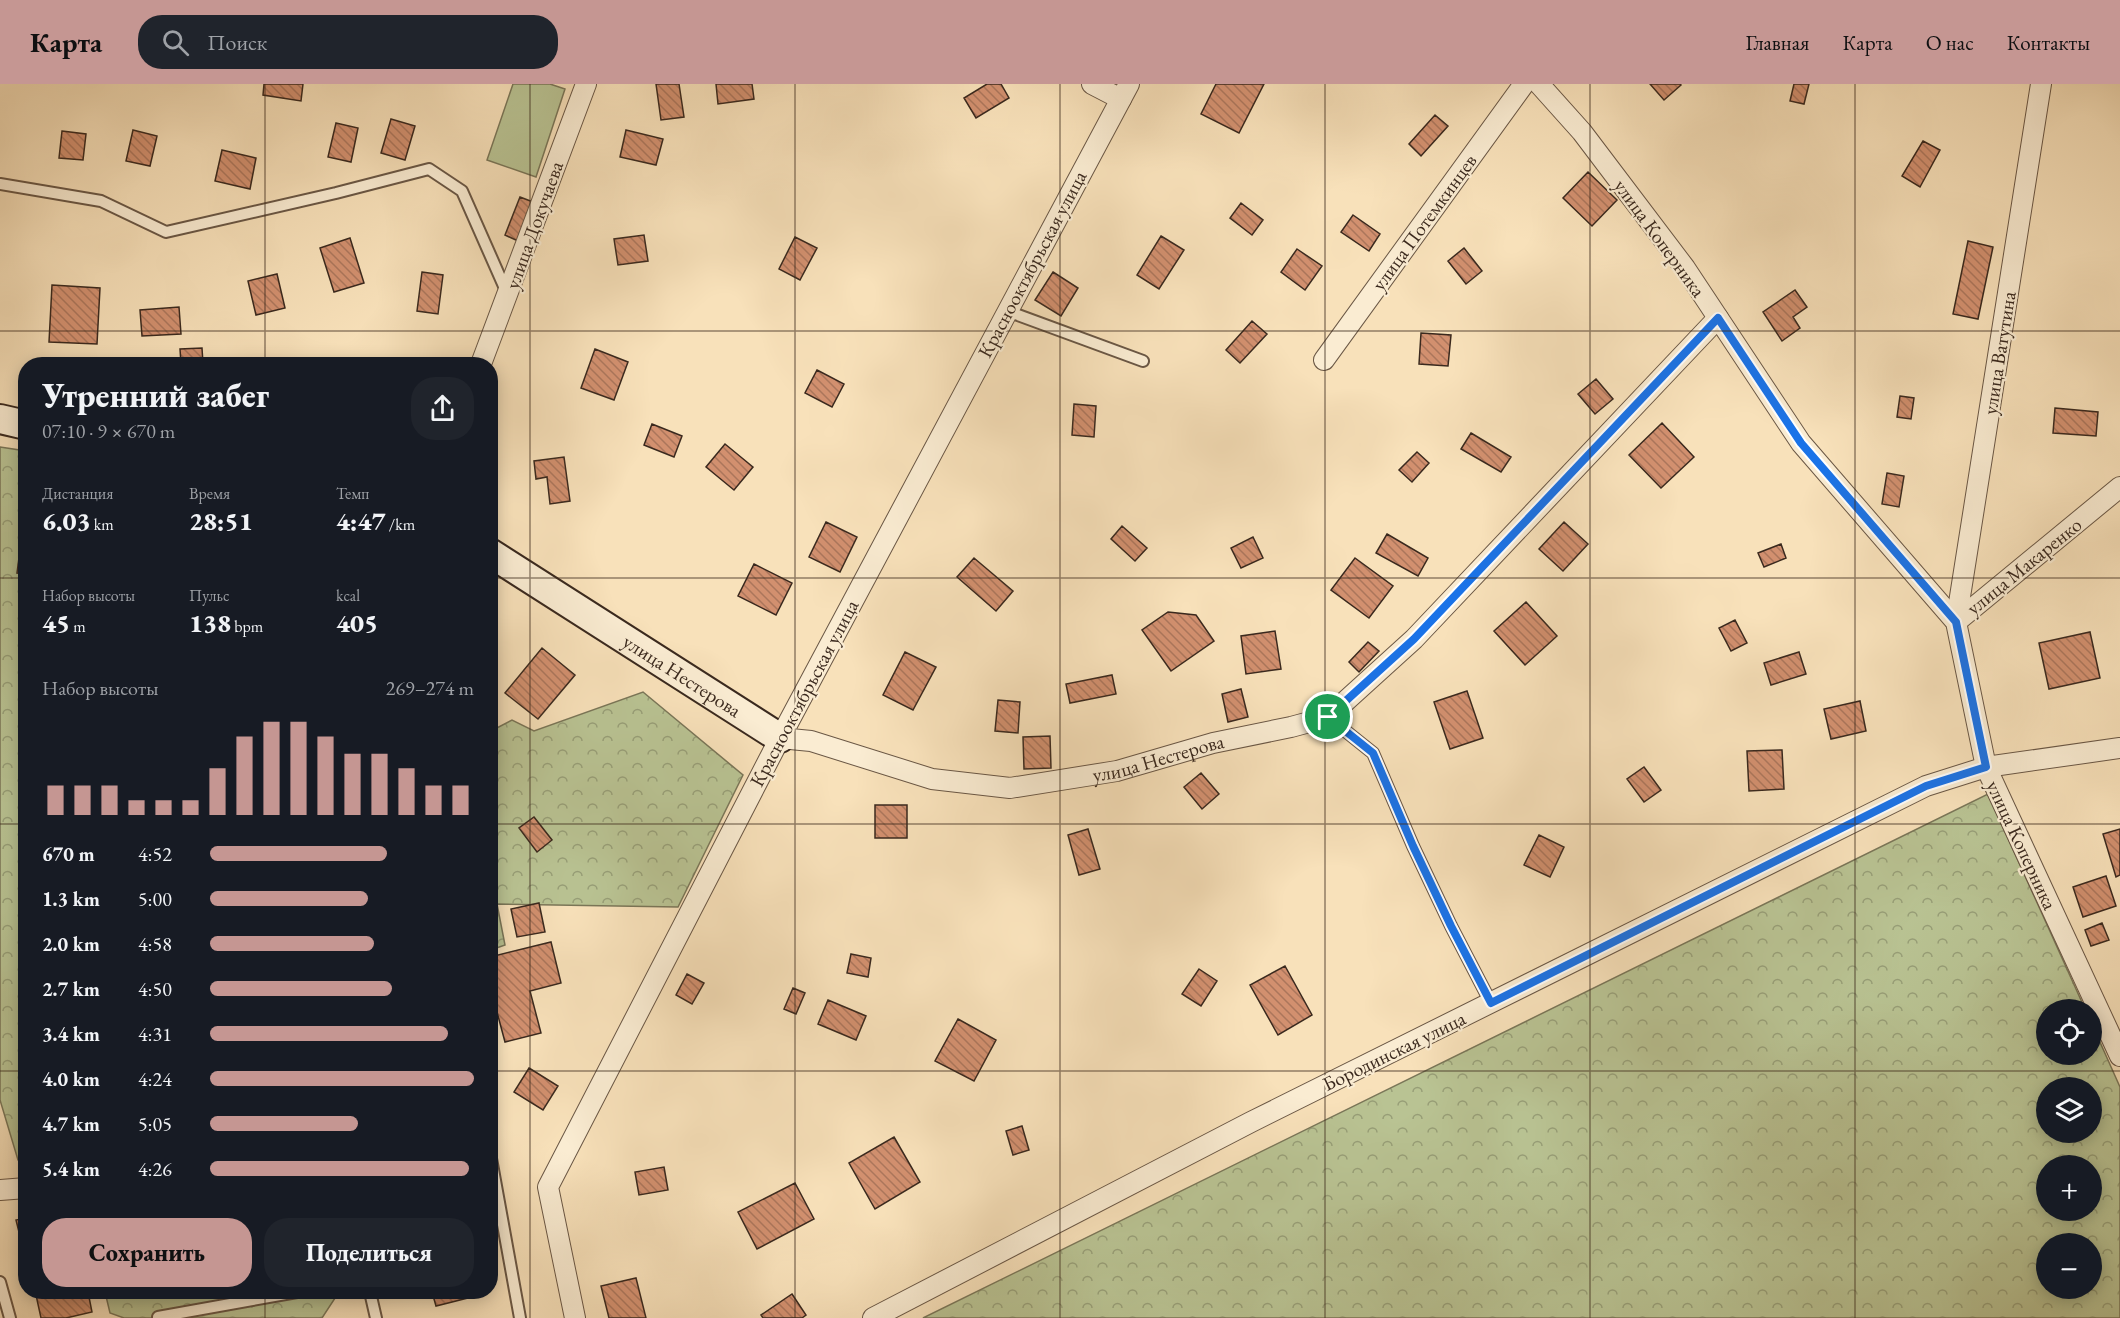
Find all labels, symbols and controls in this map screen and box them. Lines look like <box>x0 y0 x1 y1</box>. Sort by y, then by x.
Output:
search box <box>138 15 558 69</box>
text: Карта <box>30 24 102 60</box>
icon: search <box>159 26 192 59</box>
text: Поиск <box>207 28 267 57</box>
text: Главная <box>1745 29 1809 56</box>
text: Карта <box>1842 29 1893 56</box>
text: О нас <box>1926 29 1974 56</box>
text: Контакты <box>2007 29 2090 56</box>
street label: улица Потемкинцев <box>1366 149 1482 295</box>
street label: улица Докучаева <box>499 157 569 293</box>
street label: Краснооктябрьская улица <box>972 166 1092 362</box>
street label: улица Коперника <box>1608 174 1712 302</box>
street label: улица Ватутина <box>1976 289 2022 417</box>
text: Утренний забег <box>42 374 269 417</box>
button: share <box>411 377 474 440</box>
text: 07:10 · 9 × 670 m <box>42 418 175 444</box>
text: Дистанция <box>42 483 113 504</box>
text: Время <box>189 483 230 504</box>
text: Темп <box>336 483 369 504</box>
text: 6.03 <box>42 504 91 538</box>
text: 28:51 <box>189 504 253 538</box>
text: 4:47 <box>336 504 386 538</box>
street label: улица Макаренко <box>1961 511 2087 621</box>
text: km <box>91 514 114 535</box>
text: /km <box>386 514 415 535</box>
text: Набор высоты <box>42 585 135 606</box>
text: Пульс <box>189 585 230 606</box>
text: kcal <box>336 585 360 606</box>
street label: Краснооктябрьская улица <box>744 595 864 791</box>
text: 45 <box>42 606 70 640</box>
text: 138 <box>189 606 231 640</box>
text: 405 <box>336 606 378 640</box>
text: m <box>70 616 86 637</box>
text: bpm <box>231 616 263 637</box>
street label: улица Нестерова <box>618 628 746 723</box>
text: Набор высоты <box>42 675 158 701</box>
text: 269–274 m <box>386 675 474 701</box>
pin <box>1302 691 1353 742</box>
icon: arrive <box>1311 700 1344 733</box>
street label: улица Нестерова <box>1091 728 1226 788</box>
street label: улица Коперника <box>1981 776 2063 914</box>
text: 670 m <box>42 841 95 867</box>
text: 4:52 <box>138 841 172 867</box>
text: 1.3 km <box>42 886 100 912</box>
text: 5:00 <box>138 886 172 912</box>
text: 2.0 km <box>42 931 100 957</box>
text: 4:58 <box>138 931 172 957</box>
text: 2.7 km <box>42 976 100 1002</box>
text: 4:50 <box>138 976 172 1002</box>
map controls <box>2036 999 2102 1299</box>
button: locate <box>2036 999 2102 1065</box>
street label: Бородинская улица <box>1318 1005 1470 1097</box>
text: 3.4 km <box>42 1021 100 1047</box>
text: 4:31 <box>138 1021 172 1047</box>
text: 4.0 km <box>42 1066 100 1092</box>
text: 4:24 <box>138 1066 172 1092</box>
button: layers <box>2036 1077 2102 1143</box>
text: 4.7 km <box>42 1111 100 1137</box>
text: 5:05 <box>138 1111 172 1137</box>
button: + <box>2036 1155 2102 1221</box>
text: 5.4 km <box>42 1156 100 1182</box>
text: 4:26 <box>138 1156 172 1182</box>
button: Сохранить <box>42 1218 252 1287</box>
button: Поделиться <box>264 1218 474 1287</box>
button: − <box>2036 1233 2102 1299</box>

